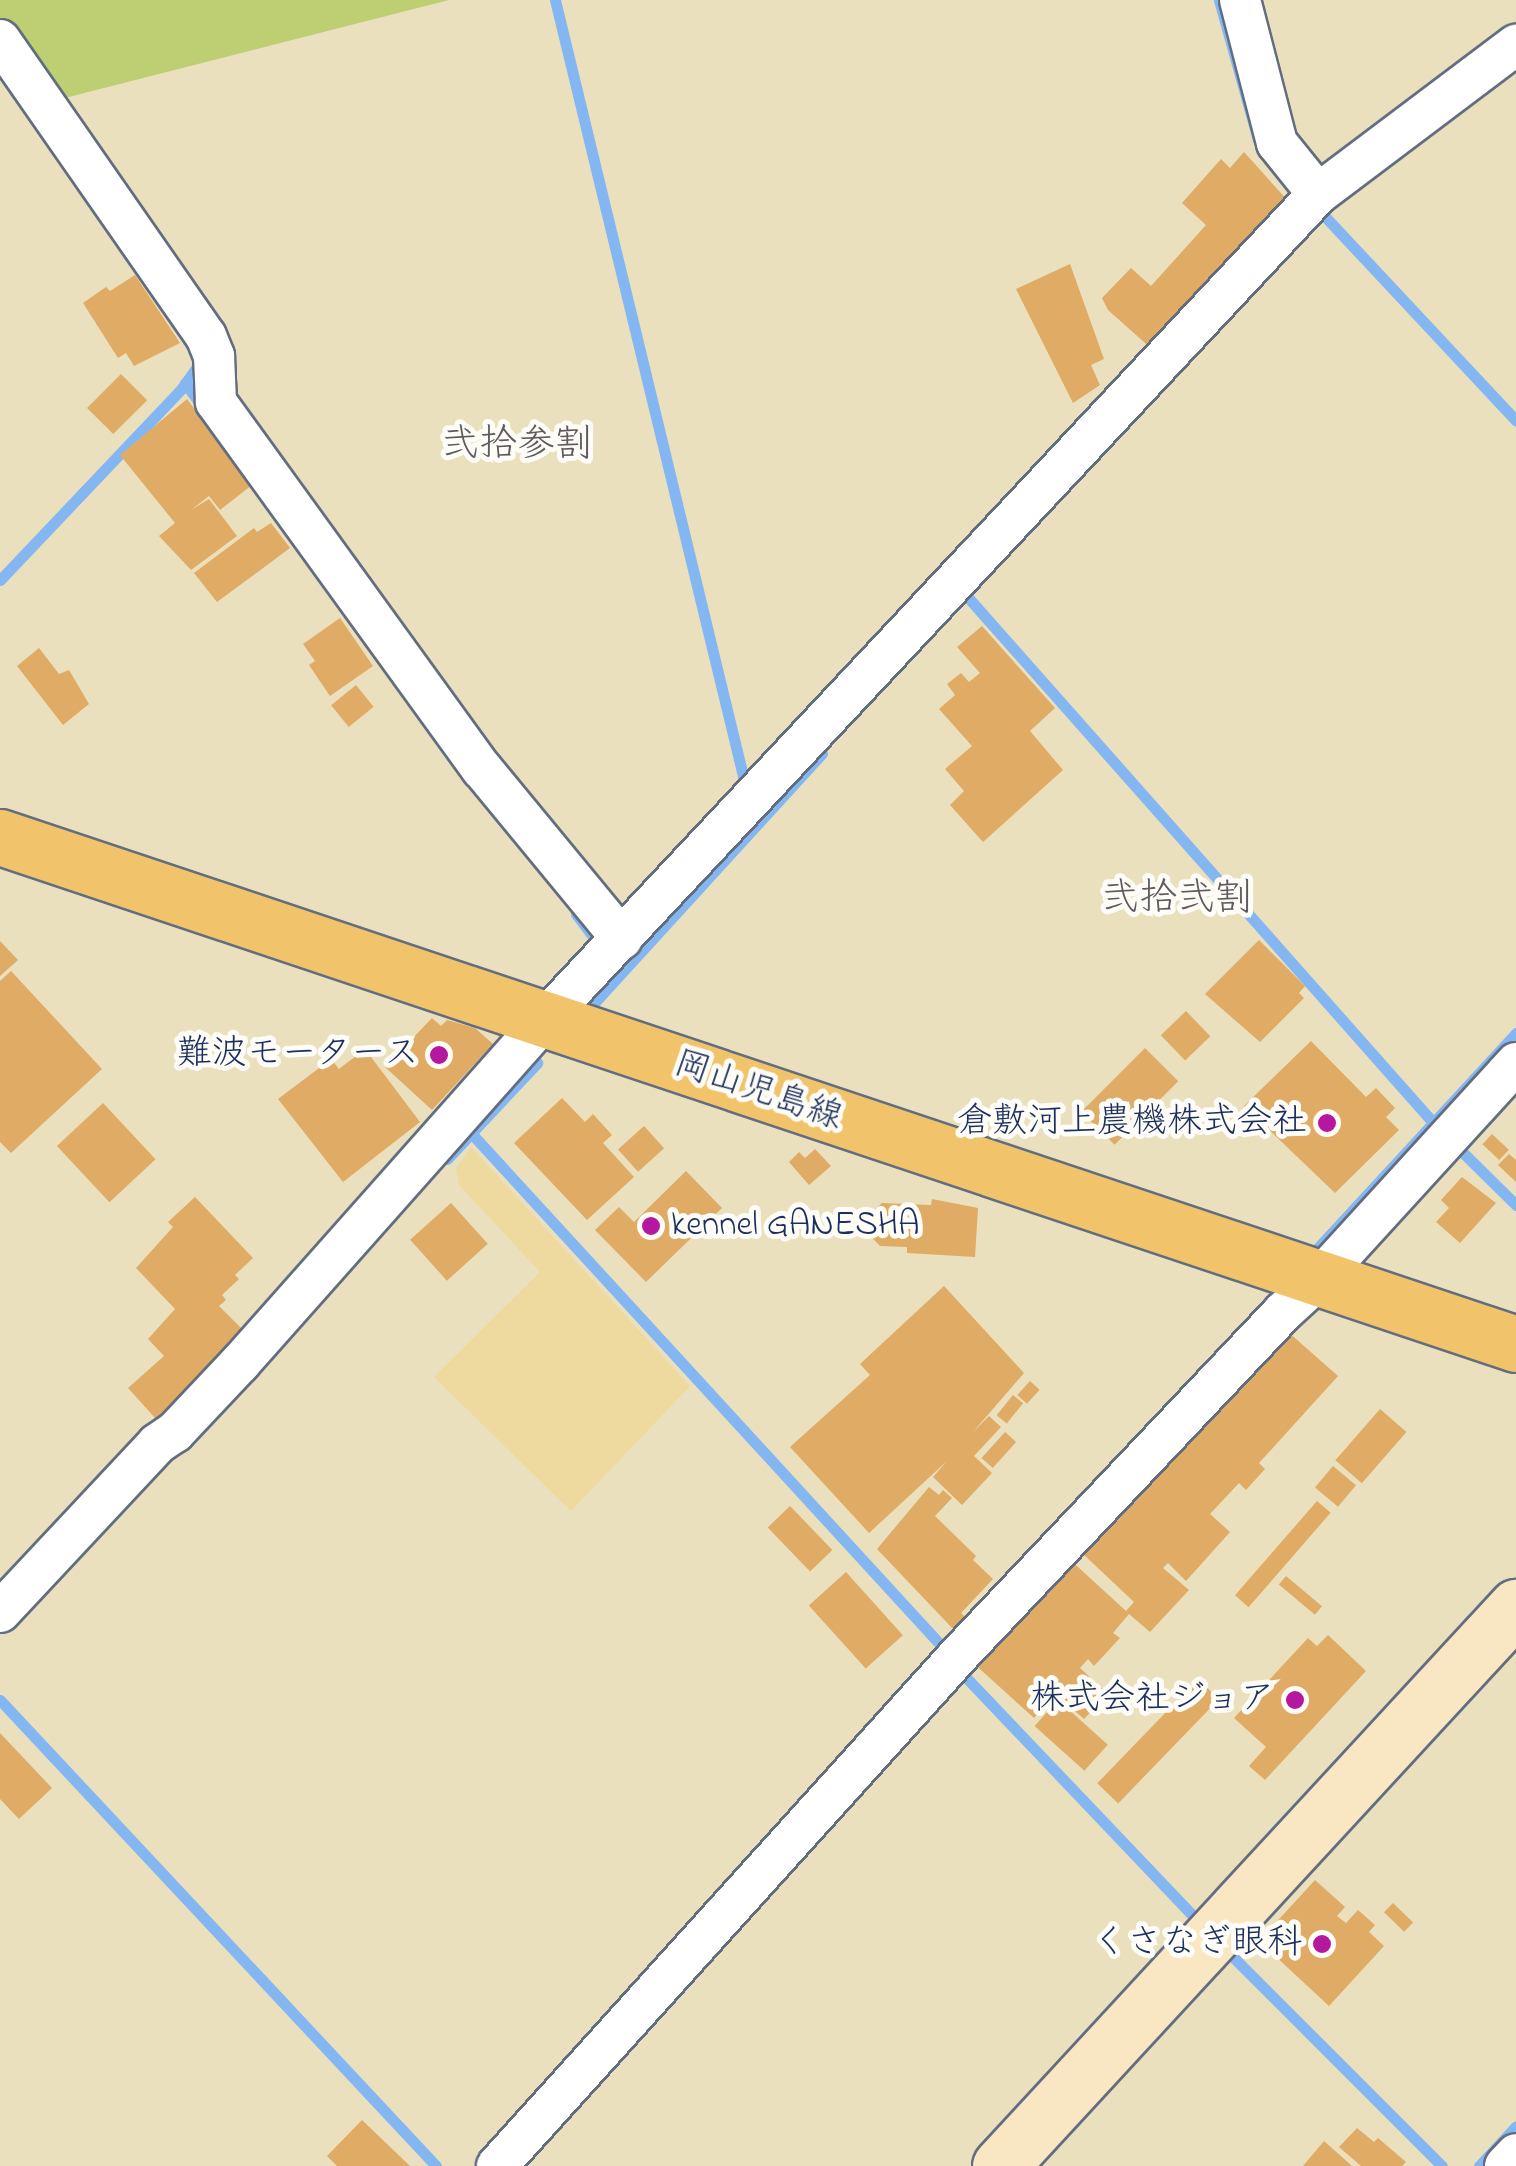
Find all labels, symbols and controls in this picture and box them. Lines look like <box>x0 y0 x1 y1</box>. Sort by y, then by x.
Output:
district label: 弐拾参割 <box>441 424 593 470</box>
district label: 弐拾弐割 <box>1101 878 1253 924</box>
place label: 難波モータース <box>174 1034 419 1076</box>
marker: 難波モータース <box>428 1044 450 1066</box>
street label: 岡山児島線 <box>668 1044 848 1140</box>
place label: 倉敷河上農機株式会社 <box>957 1102 1307 1144</box>
marker: 倉敷河上農機株式会社 <box>1316 1112 1338 1134</box>
place label: kennel GANESHA <box>671 1205 920 1247</box>
marker: kennel GANESHA <box>640 1215 662 1237</box>
place label: 株式会社ジョア <box>1030 1679 1275 1721</box>
marker: 株式会社ジョア <box>1284 1689 1306 1711</box>
place label: くさなぎ眼科 <box>1092 1923 1302 1965</box>
marker: くさなぎ眼科 <box>1311 1933 1333 1955</box>

